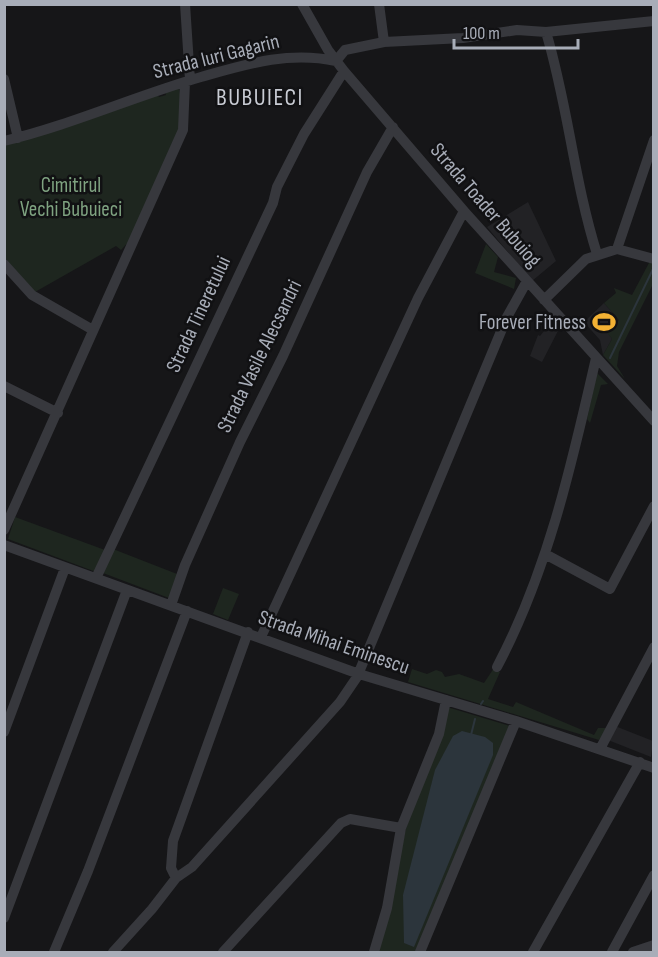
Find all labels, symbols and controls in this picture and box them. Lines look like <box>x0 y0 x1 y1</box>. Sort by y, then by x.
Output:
scale bar <box>454 12 578 50</box>
text: 100 m <box>463 23 500 44</box>
street label: Strada Iuri Gagarin <box>150 29 282 84</box>
district label: BUBUIECI <box>216 83 304 112</box>
street label: Strada Toader Bubuiog <box>425 138 546 273</box>
park label: Cimitirul Vechi Bubuieci <box>20 173 122 222</box>
street label: Strada Tineretului <box>161 252 236 376</box>
street label: Strada Vasile Alecsandri <box>212 276 307 437</box>
sports icon: Forever Fitness <box>591 309 617 335</box>
place label: Forever Fitness <box>479 310 586 335</box>
street label: Strada Mihai Eminescu <box>255 605 413 680</box>

